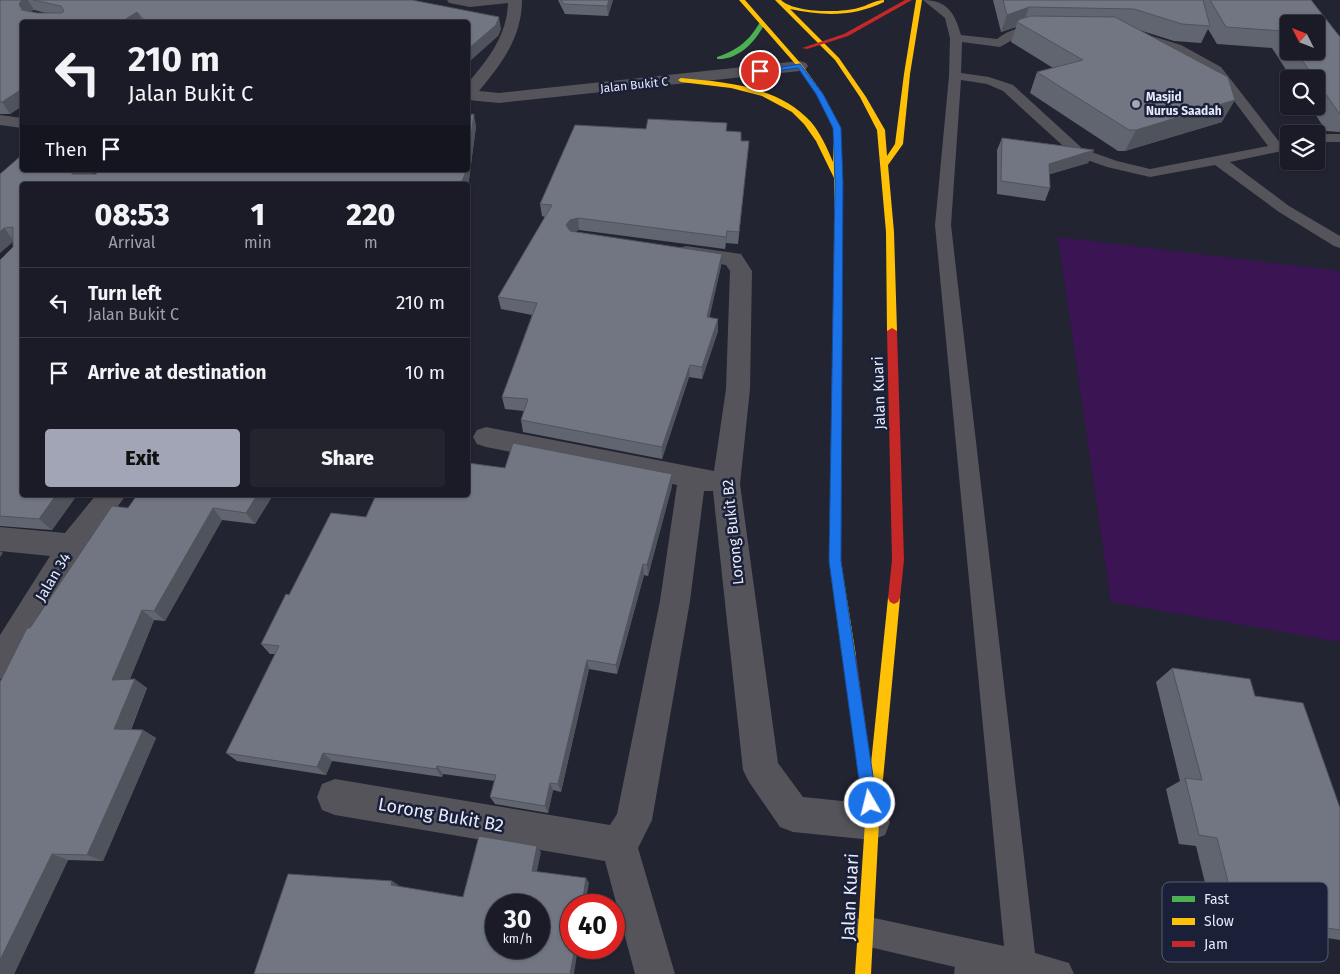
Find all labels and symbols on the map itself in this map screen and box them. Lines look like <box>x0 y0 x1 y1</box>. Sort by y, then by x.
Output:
north arrow <box>1280 15 1325 60</box>
pin <box>739 50 781 92</box>
street label: Jalan Bukit C <box>599 74 669 96</box>
place label: Masjid Nurus Saadah <box>1146 90 1222 118</box>
marker: Masjid Nurus Saadah <box>1130 98 1142 110</box>
street label: Jalan Kuari <box>869 356 889 430</box>
street label: Lorong Bukit B2 <box>719 478 747 586</box>
street label: Jalan 34 <box>32 550 74 604</box>
position arrow <box>843 776 895 828</box>
street label: Lorong Bukit B2 <box>376 793 506 837</box>
street label: Jalan Kuari <box>837 852 863 942</box>
legend <box>1162 882 1328 962</box>
text: Fast <box>1204 891 1230 908</box>
speed limit sign: 40 <box>560 894 625 959</box>
text: Slow <box>1204 913 1234 930</box>
text: Jam <box>1204 936 1228 953</box>

